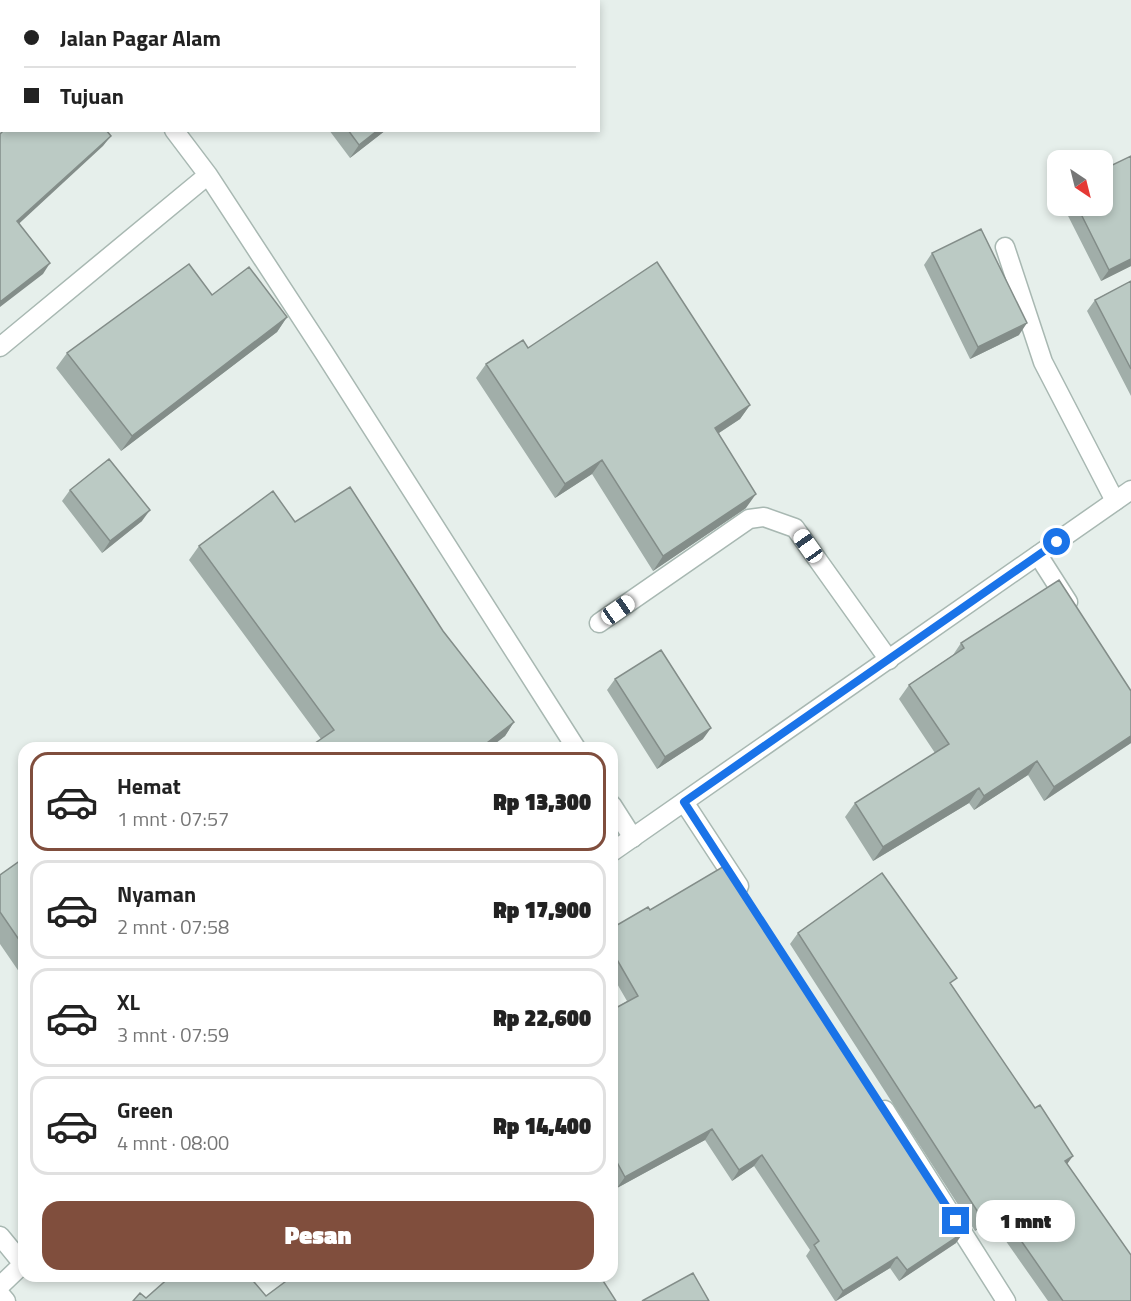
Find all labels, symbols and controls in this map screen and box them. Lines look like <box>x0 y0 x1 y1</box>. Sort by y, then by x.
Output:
text: Jalan Pagar Alam <box>60 21 221 55</box>
text: Tujuan <box>60 79 124 113</box>
north arrow <box>1047 150 1113 216</box>
map controls <box>1047 150 1113 216</box>
car <box>790 526 826 566</box>
route start <box>1043 528 1070 555</box>
car <box>598 592 638 628</box>
text: Hemat <box>117 769 181 803</box>
icon: car <box>45 775 99 829</box>
text: Rp 13,300 <box>493 785 591 819</box>
text: 1 mnt · 07:57 <box>117 803 229 834</box>
text: Nyaman <box>117 877 196 911</box>
icon: car <box>45 883 99 937</box>
text: Rp 17,900 <box>493 893 591 927</box>
text: 2 mnt · 07:58 <box>117 911 229 942</box>
text: XL <box>117 985 140 1019</box>
icon: car <box>45 991 99 1045</box>
text: Rp 22,600 <box>493 1001 591 1035</box>
text: 3 mnt · 07:59 <box>117 1019 229 1050</box>
text: Green <box>117 1093 173 1127</box>
icon: car <box>45 1099 99 1153</box>
text: Rp 14,400 <box>493 1109 591 1143</box>
text: 4 mnt · 08:00 <box>117 1127 229 1158</box>
callout: 1 mnt <box>977 1200 1076 1242</box>
button: Pesan <box>42 1201 594 1270</box>
text: 1 mnt <box>1000 1205 1051 1236</box>
route end <box>942 1207 969 1234</box>

